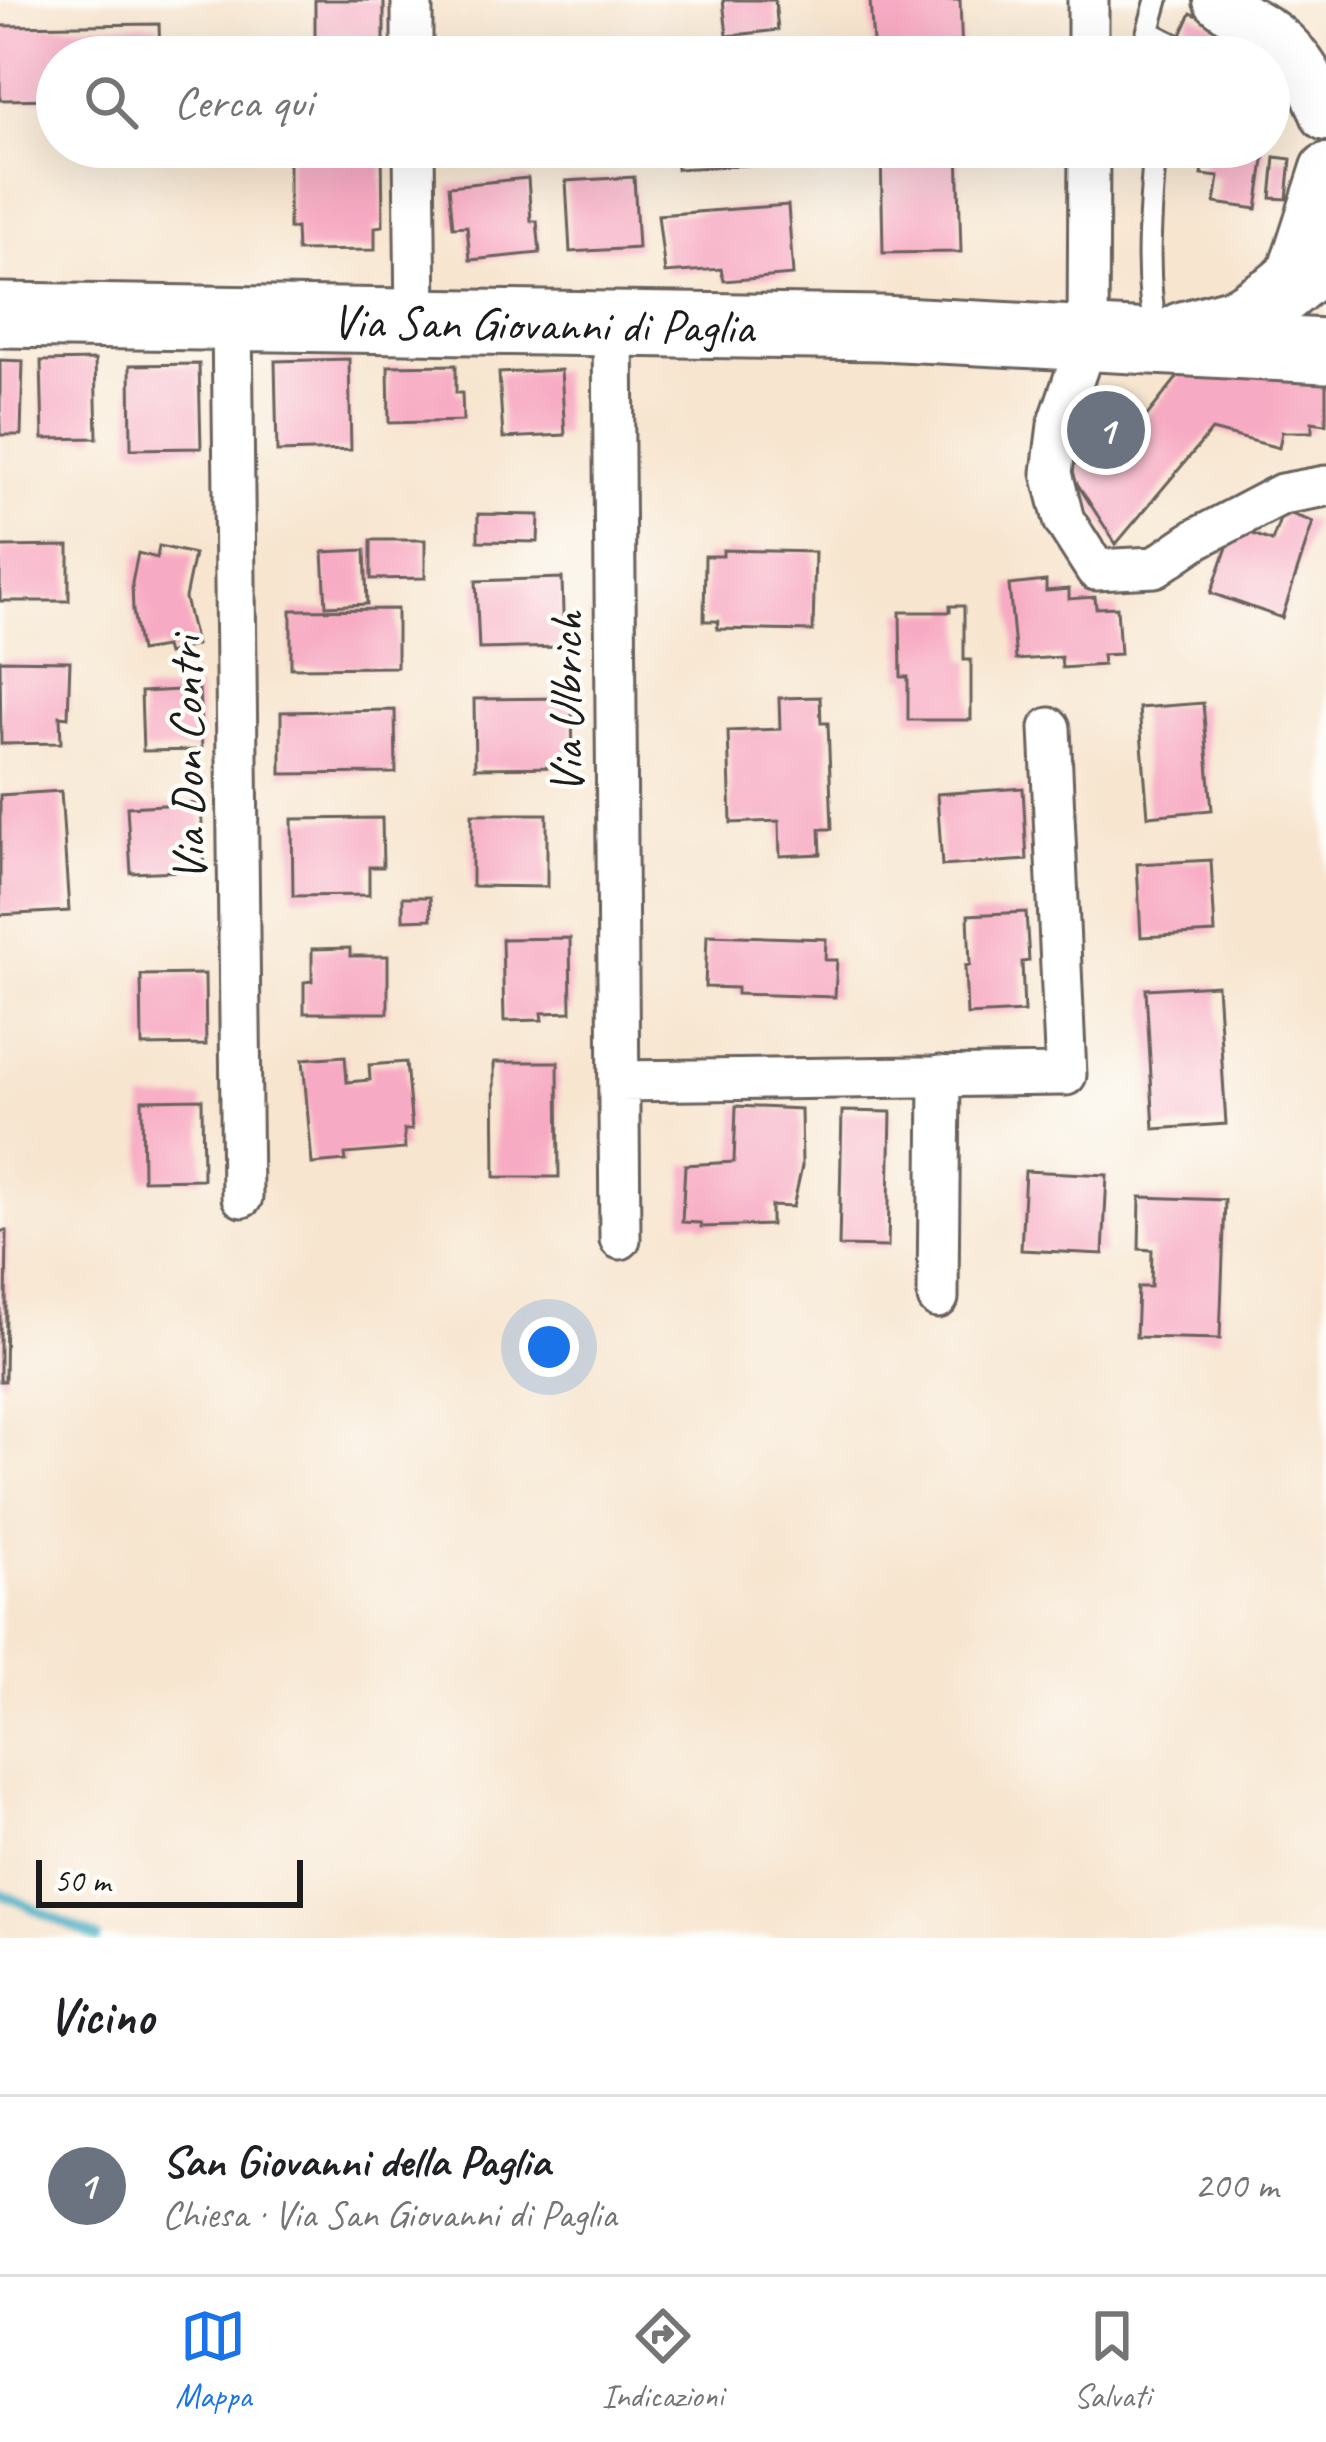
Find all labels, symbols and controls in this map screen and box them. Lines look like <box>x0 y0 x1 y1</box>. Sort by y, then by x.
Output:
search box <box>36 36 1290 168</box>
icon: search <box>78 69 144 135</box>
text: Cerca qui <box>174 74 313 131</box>
street label: Via San Giovanni di Paglia <box>332 291 757 357</box>
pin: 1 <box>1067 385 1145 475</box>
street label: Via Ulbrich <box>536 610 596 794</box>
street label: Via Don Contri <box>155 631 219 882</box>
your location <box>519 1317 579 1377</box>
scale bar <box>36 1854 303 1907</box>
text: 50 m <box>54 1860 110 1902</box>
text: Vicino <box>48 1984 153 2048</box>
text: San Giovanni della Paglia <box>162 2133 550 2190</box>
text: 1 <box>78 2161 96 2210</box>
text: 200 m <box>1194 2161 1278 2210</box>
text: Chiesa · Via San Giovanni di Paglia <box>162 2190 617 2239</box>
tab: Mappa <box>175 2303 252 2417</box>
tab: Indicazioni <box>602 2303 724 2417</box>
tab: Salvati <box>1074 2303 1151 2417</box>

